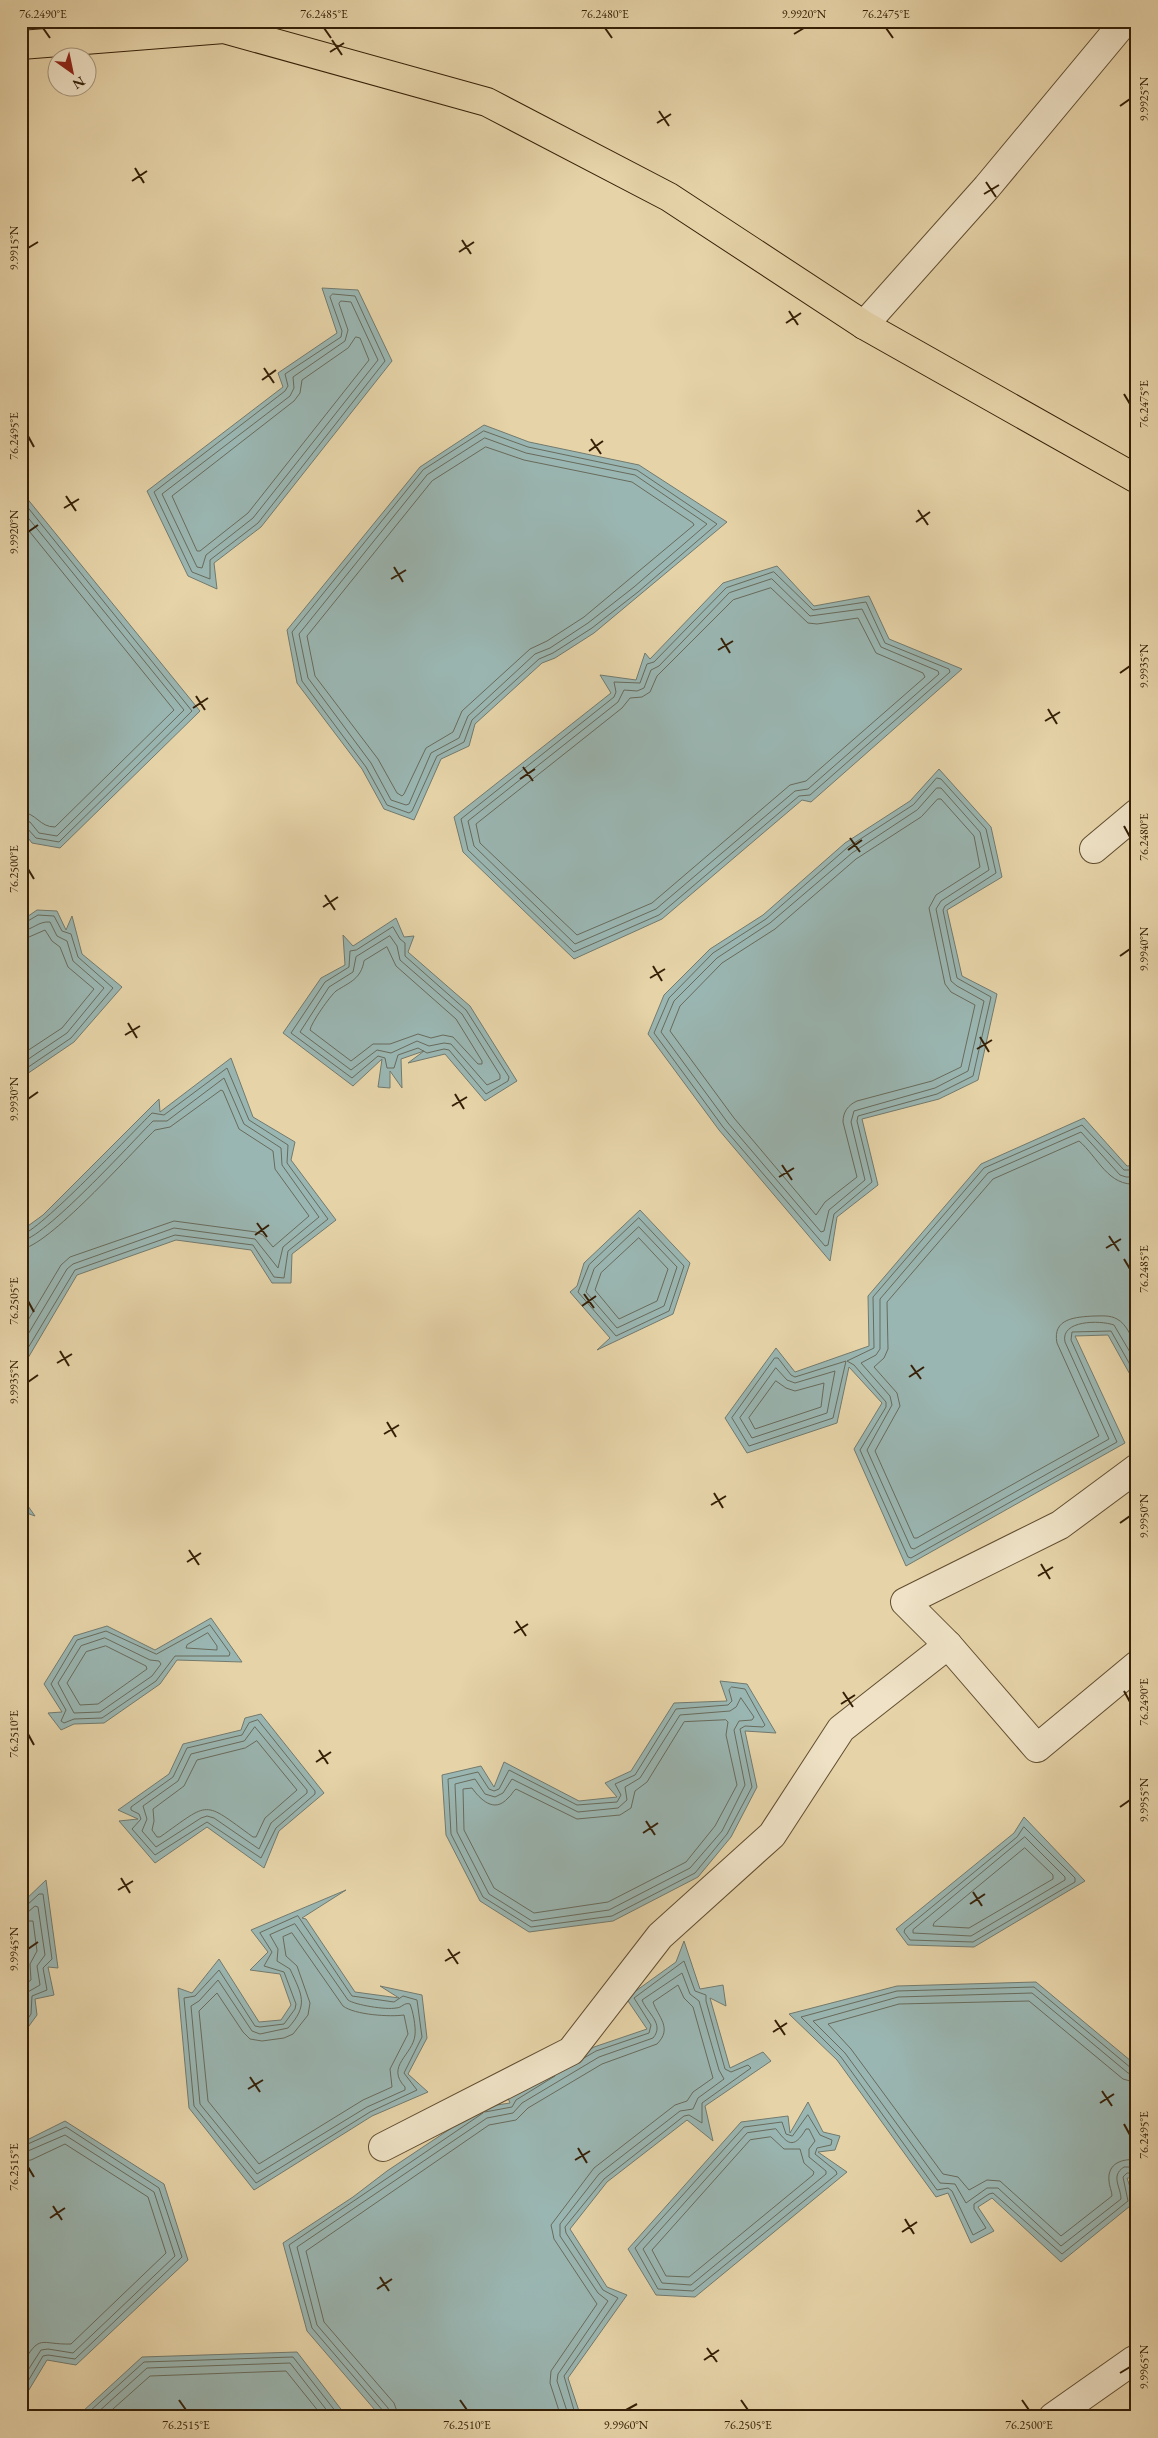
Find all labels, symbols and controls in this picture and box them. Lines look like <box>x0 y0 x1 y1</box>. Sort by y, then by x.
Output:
text: 76.2490°E <box>19 6 67 22</box>
text: 76.2485°E <box>300 6 348 22</box>
text: 76.2480°E <box>581 6 629 22</box>
text: 9.9920°N <box>782 6 827 22</box>
text: 76.2475°E <box>862 6 910 22</box>
north arrow <box>48 48 98 98</box>
text: N <box>69 72 89 94</box>
text: 9.9925°N <box>1136 76 1152 121</box>
text: 9.9915°N <box>6 225 22 270</box>
text: 76.2475°E <box>1136 380 1152 428</box>
text: 76.2495°E <box>6 412 22 460</box>
text: 9.9920°N <box>6 509 22 554</box>
text: 9.9935°N <box>1136 643 1152 688</box>
text: 76.2480°E <box>1136 813 1152 861</box>
text: 76.2500°E <box>6 845 22 893</box>
text: 9.9940°N <box>1136 926 1152 971</box>
text: 9.9930°N <box>6 1076 22 1121</box>
text: 76.2485°E <box>1136 1245 1152 1293</box>
text: 76.2505°E <box>6 1277 22 1325</box>
text: 9.9935°N <box>6 1359 22 1404</box>
text: 9.9950°N <box>1136 1493 1152 1538</box>
text: 76.2490°E <box>1136 1678 1152 1726</box>
text: 76.2510°E <box>6 1710 22 1758</box>
text: 9.9955°N <box>1136 1777 1152 1822</box>
text: 9.9945°N <box>6 1926 22 1971</box>
text: 76.2495°E <box>1136 2111 1152 2159</box>
text: 76.2515°E <box>6 2143 22 2191</box>
text: 9.9965°N <box>1136 2344 1152 2389</box>
text: 76.2515°E <box>162 2417 210 2433</box>
text: 76.2510°E <box>443 2417 491 2433</box>
text: 9.9960°N <box>604 2417 649 2433</box>
text: 76.2505°E <box>724 2417 772 2433</box>
text: 76.2500°E <box>1005 2417 1053 2433</box>

